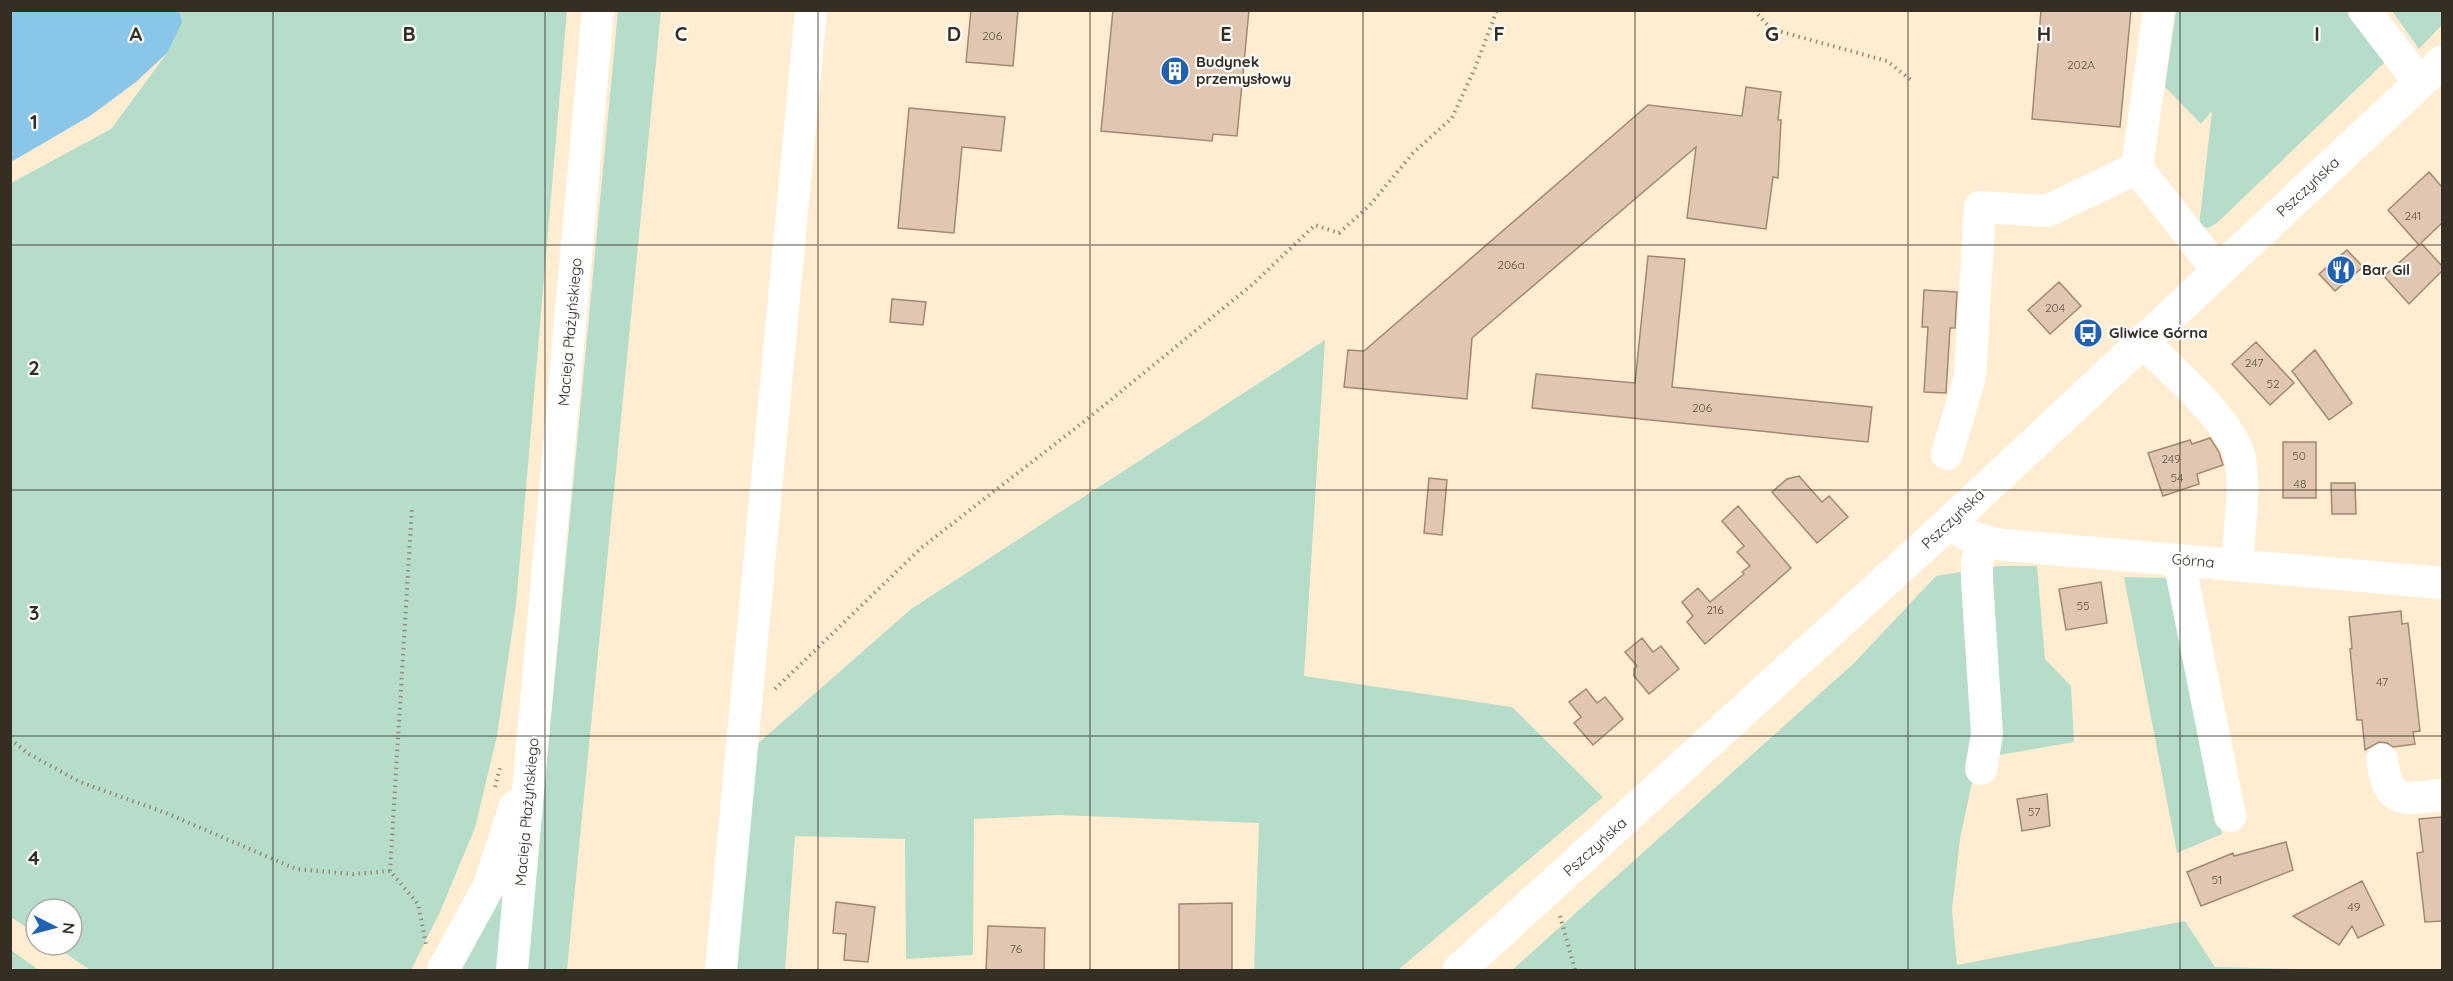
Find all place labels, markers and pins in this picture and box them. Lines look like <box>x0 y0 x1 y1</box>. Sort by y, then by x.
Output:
place label: Budynek przemysłowy <box>1196 52 1291 88</box>
building icon: Budynek przemysłowy <box>1159 55 1191 87</box>
restaurant icon: Bar Gil <box>2325 254 2357 286</box>
place label: Bar Gil <box>2362 260 2410 279</box>
bus stop icon: Gliwice Górna <box>2072 317 2104 349</box>
place label: Gliwice Górna <box>2109 323 2208 342</box>

